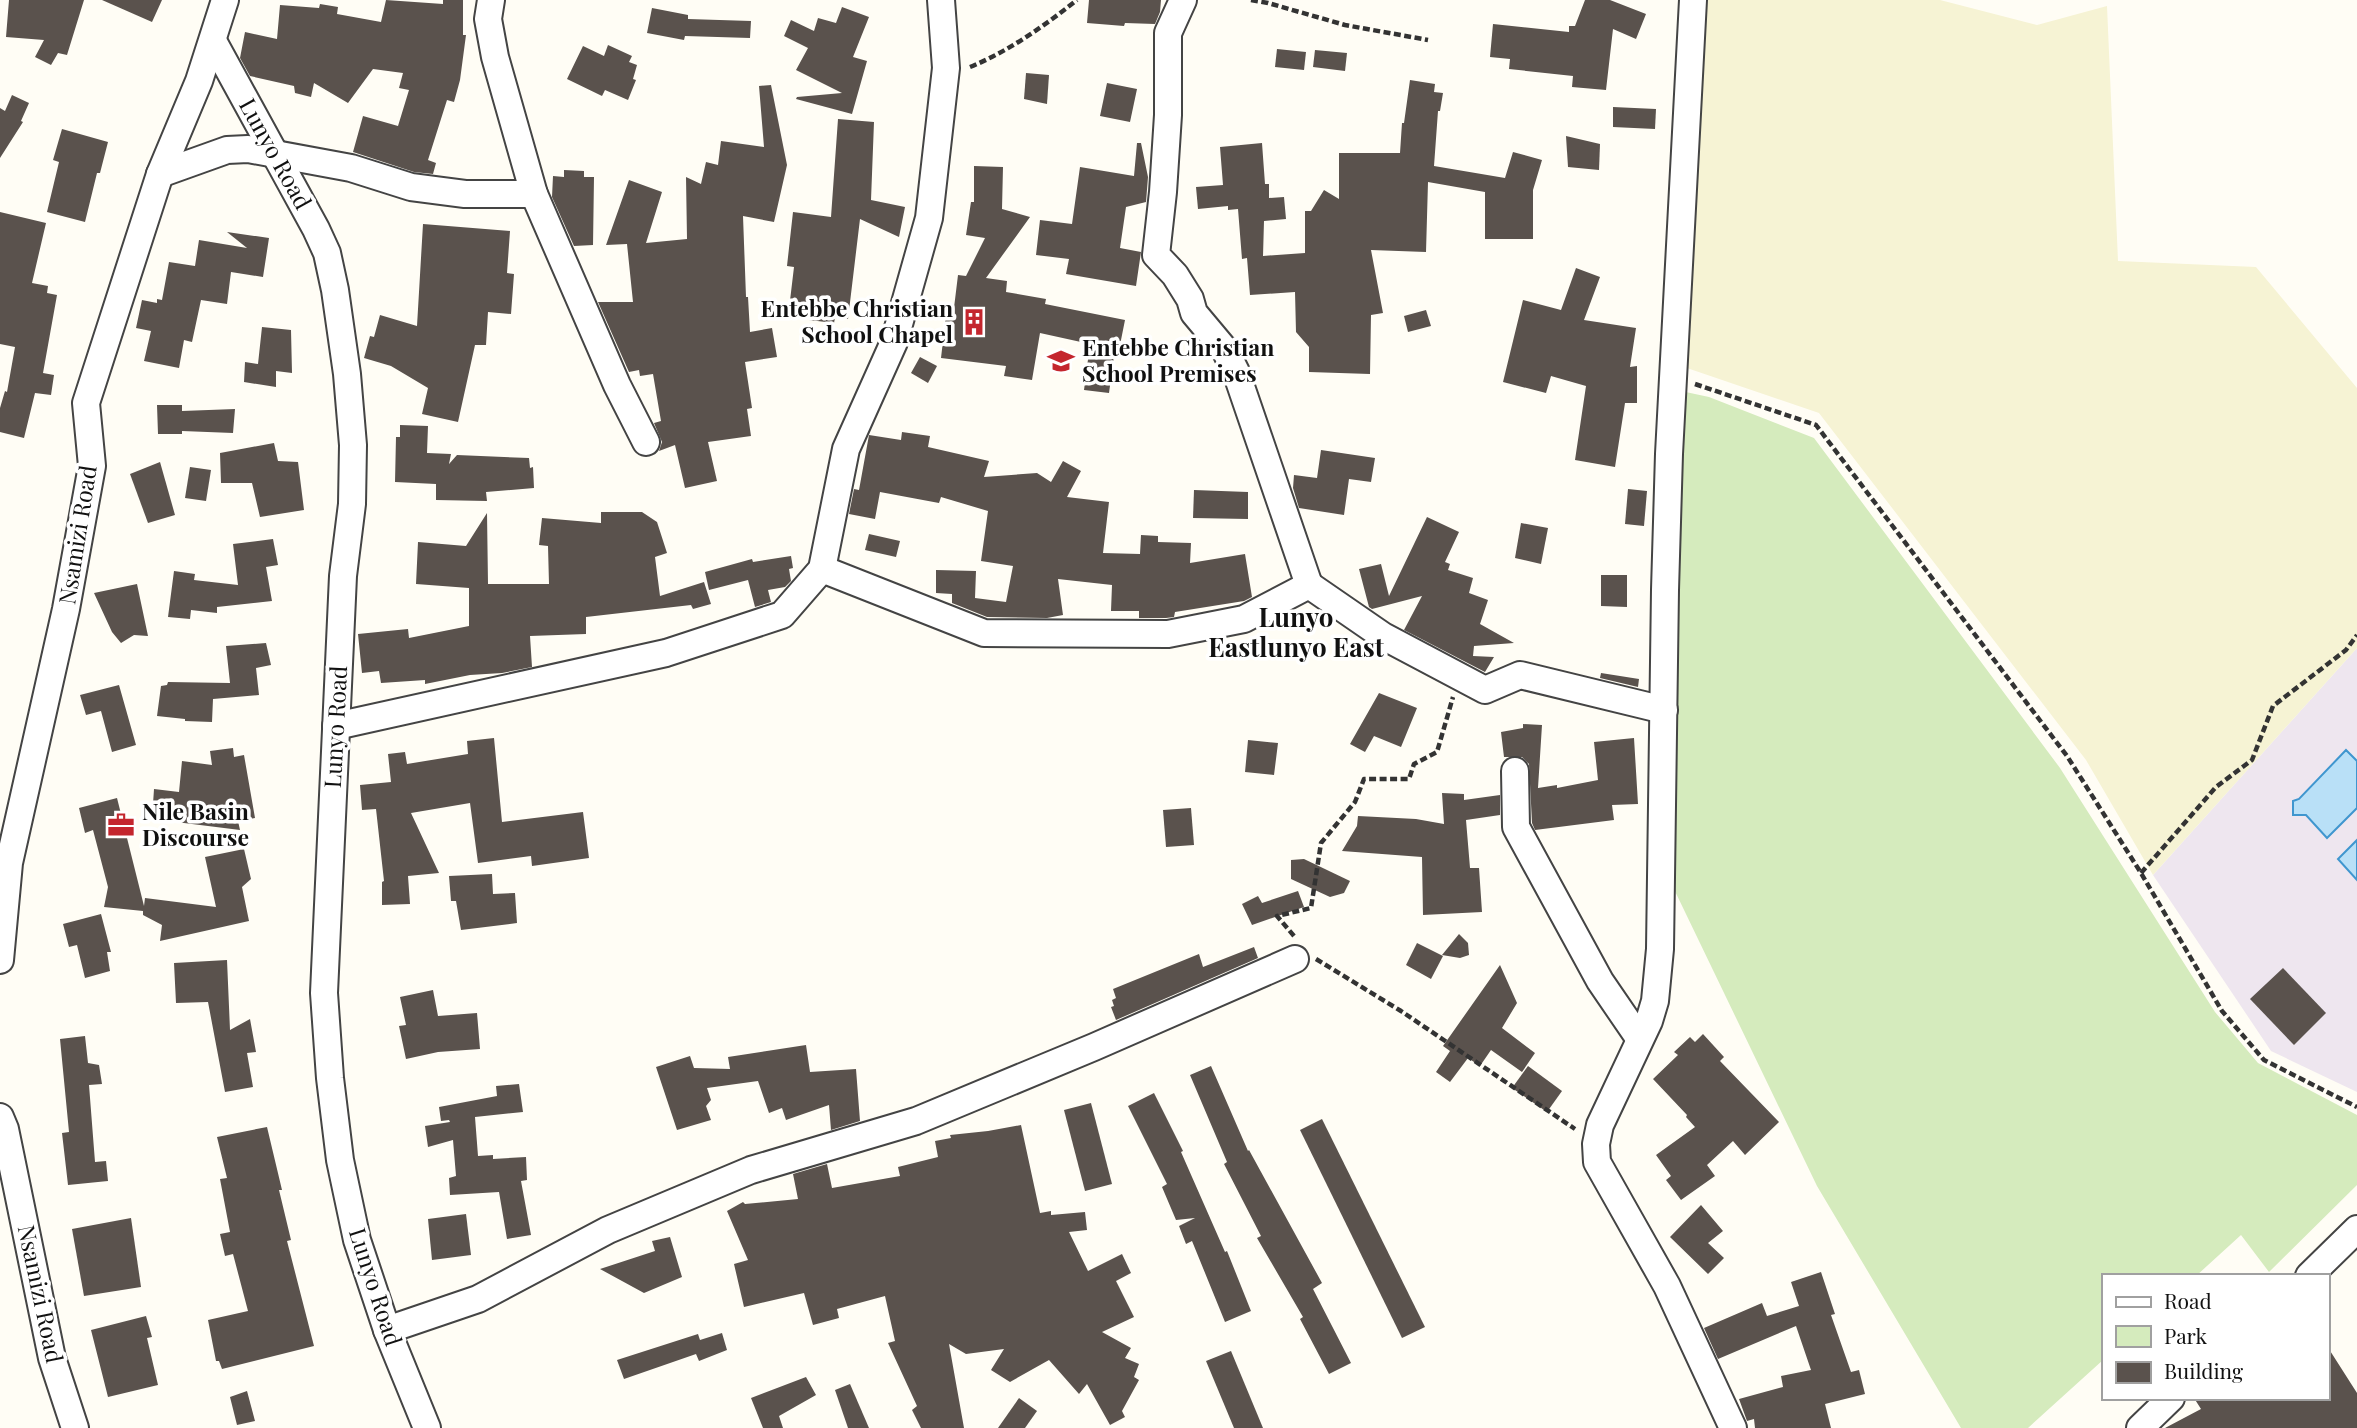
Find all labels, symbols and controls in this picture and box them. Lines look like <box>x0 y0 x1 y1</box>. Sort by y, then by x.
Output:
street label: Lunyo Road <box>233 92 320 214</box>
place label: Entebbe Christian School Chapel <box>761 292 953 349</box>
building icon: Entebbe Christian School Chapel <box>959 307 989 337</box>
place label: Entebbe Christian School Premises <box>1082 331 1274 388</box>
school or university icon: Entebbe Christian School Premises <box>1046 346 1076 376</box>
street label: Nsamizi Road <box>50 463 103 607</box>
district label: Lunyo Eastlunyo East <box>1208 599 1385 664</box>
street label: Lunyo Road <box>316 665 353 789</box>
place label: Nile Basin Discourse <box>142 795 249 852</box>
office icon: Nile Basin Discourse <box>106 810 136 840</box>
street label: Nsamizi Road <box>12 1222 71 1366</box>
street label: Lunyo Road <box>343 1224 410 1350</box>
legend <box>2102 1274 2329 1400</box>
text: Road <box>2164 1286 2212 1314</box>
text: Park <box>2164 1321 2208 1349</box>
text: Building <box>2164 1356 2243 1384</box>

